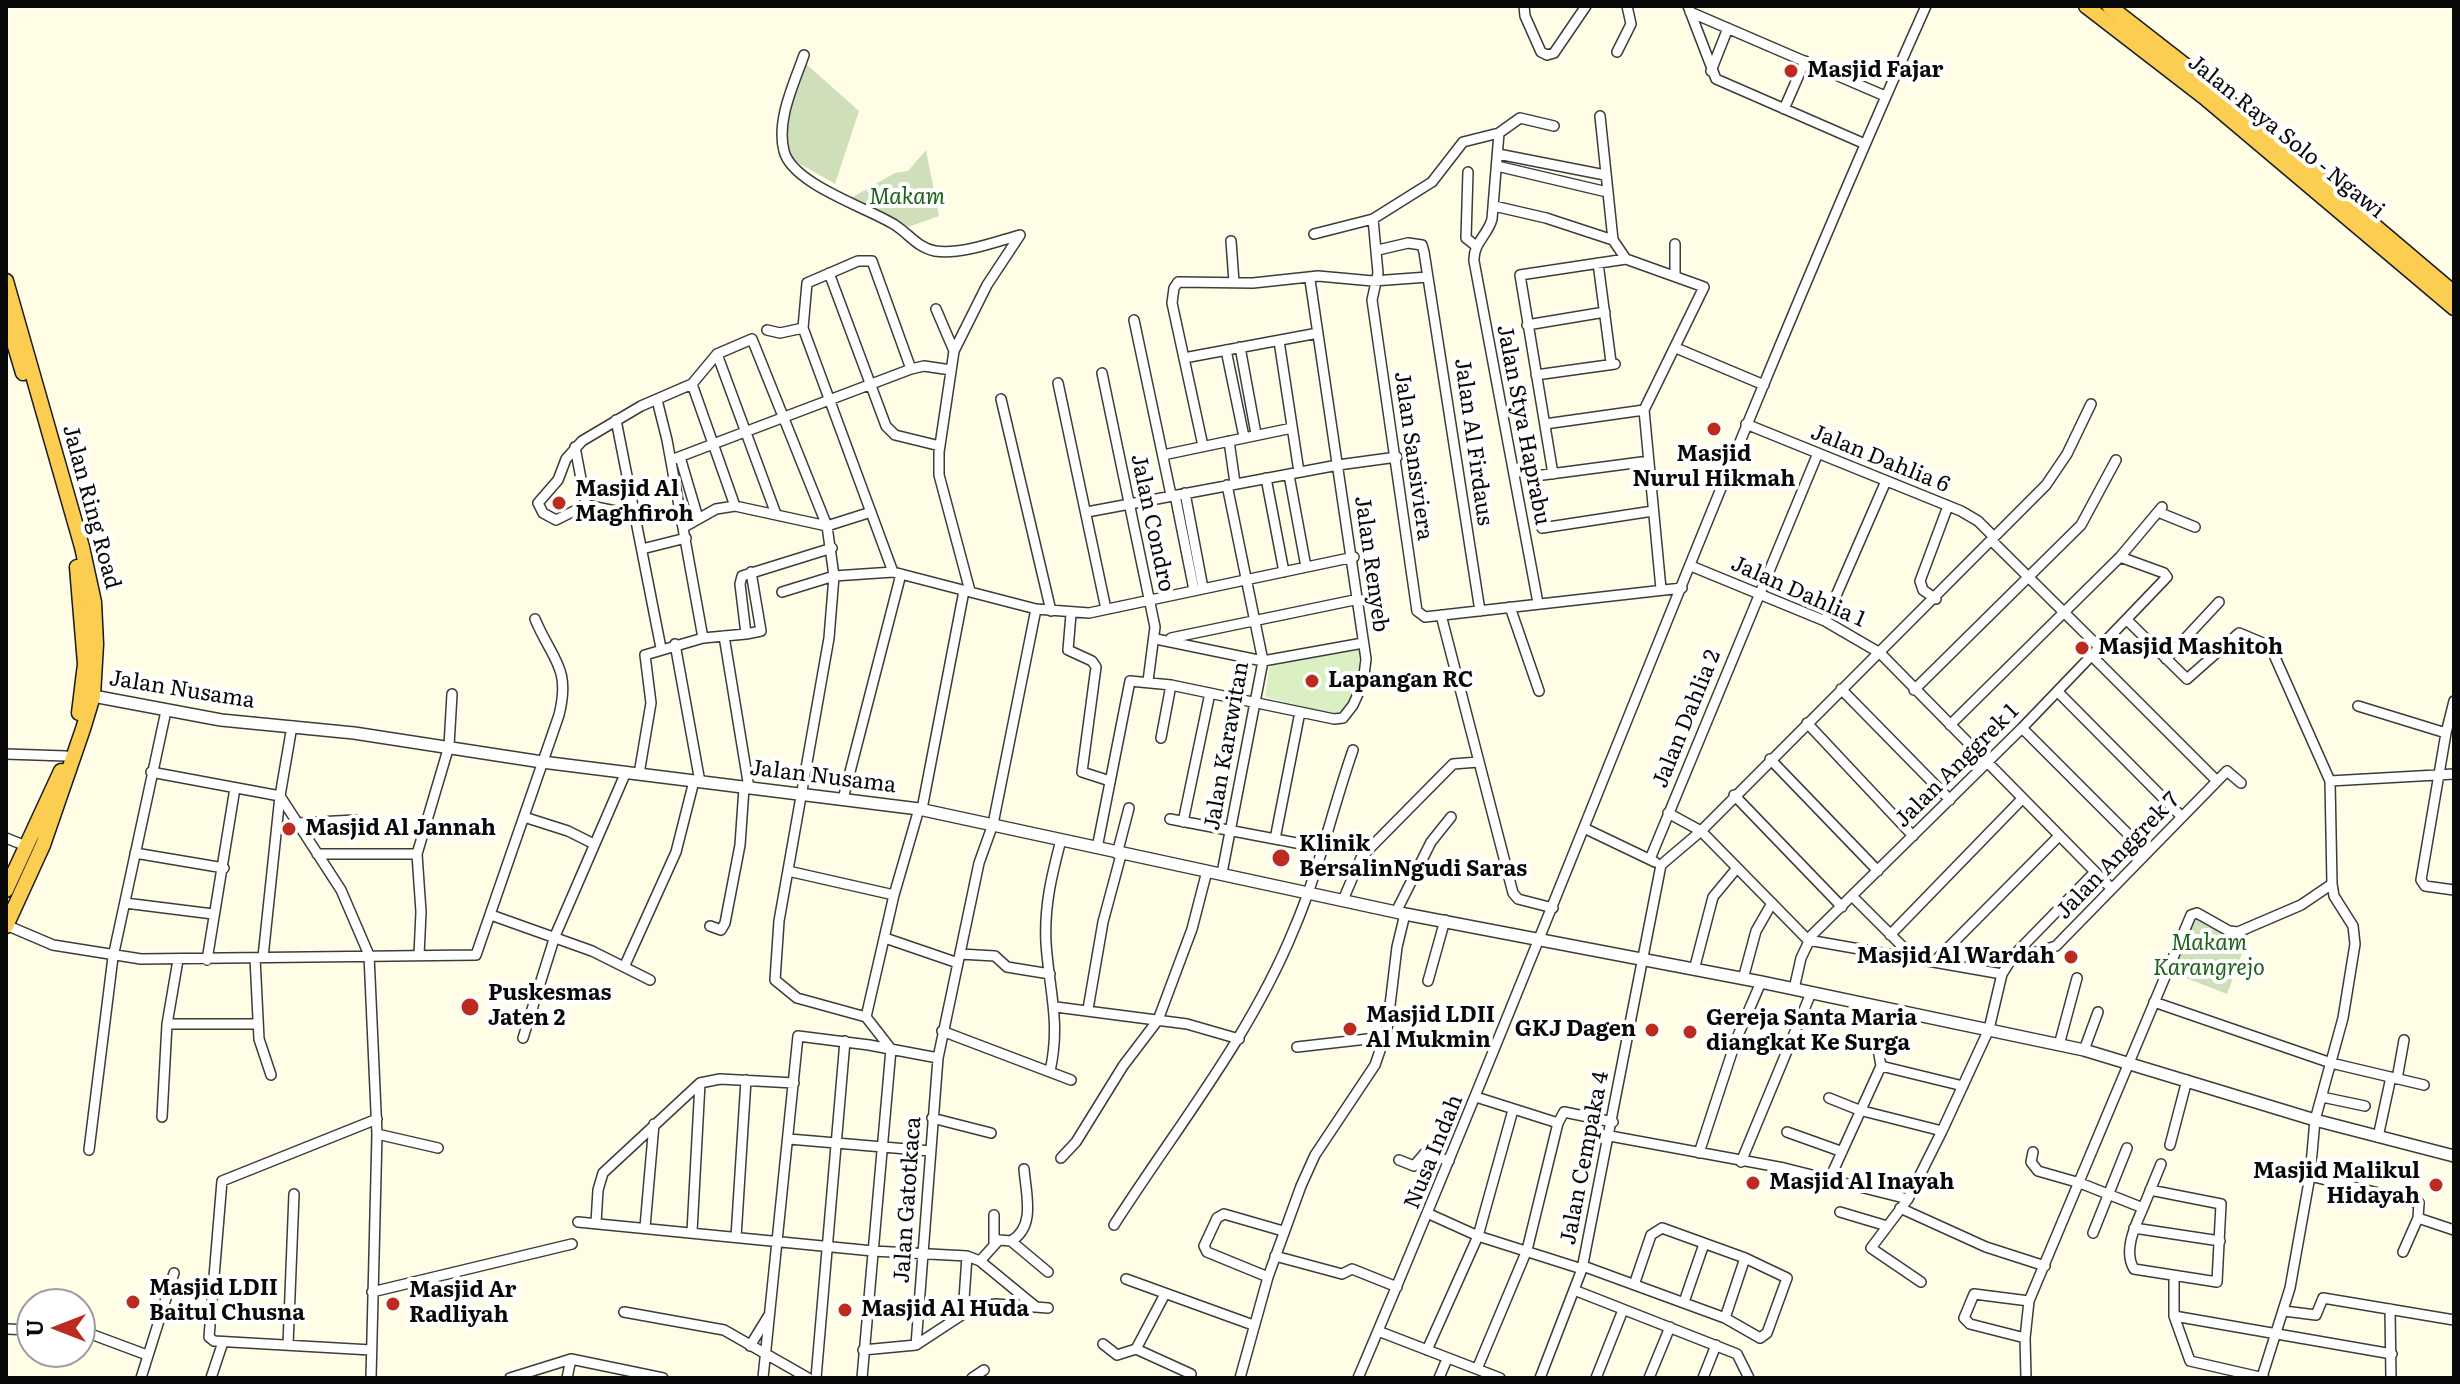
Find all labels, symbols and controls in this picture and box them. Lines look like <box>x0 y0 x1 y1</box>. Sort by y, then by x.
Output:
street label: Jalan Raya Solo - Ngawi <box>2182 50 2390 224</box>
place label: Masjid Fajar <box>1807 58 1944 84</box>
marker: Masjid Fajar <box>1782 62 1800 80</box>
park label: Makam <box>869 185 945 211</box>
street label: Jalan Stya Haprabu <box>1491 322 1555 528</box>
street label: Jalan Al Firdaus <box>1448 357 1498 527</box>
street label: Jalan Sansiviera <box>1388 370 1438 542</box>
street label: Jalan Dahlia 6 <box>1807 419 1953 499</box>
marker: Masjid Nurul Hikmah <box>1705 420 1723 438</box>
street label: Jalan Ring Road <box>56 422 126 592</box>
place label: Masjid Nurul Hikmah <box>1633 442 1795 494</box>
street label: Jalan Condro <box>1125 452 1179 594</box>
place label: Masjid Al Maghfiroh <box>575 477 694 528</box>
marker: Masjid Al Maghfiroh <box>550 494 568 512</box>
street label: Jalan Renyeb <box>1348 494 1394 634</box>
street label: Jalan Dahlia 1 <box>1727 551 1869 633</box>
place label: Masjid Mashitoh <box>2098 635 2283 661</box>
marker: Masjid Mashitoh <box>2073 639 2091 657</box>
street label: Jalan Dahlia 2 <box>1647 646 1727 792</box>
street label: Jalan Karawitan <box>1199 659 1255 833</box>
street label: Jalan Nusama <box>107 665 257 715</box>
place label: Lapangan RC <box>1328 668 1473 694</box>
marker: Lapangan RC <box>1303 672 1321 690</box>
street label: Jalan Anggrek 1 <box>1890 699 2024 833</box>
street label: Jalan Nusama <box>748 755 898 799</box>
street label: Jalan Anggrek 7 <box>2051 787 2185 925</box>
place label: Masjid Al Jannah <box>305 816 496 842</box>
marker: Masjid Al Jannah <box>280 820 298 838</box>
place label: Klinik BersalinNgudi Saras <box>1299 832 1527 884</box>
marker: Klinik BersalinNgudi Saras <box>1270 847 1292 869</box>
park label: Makam Karangrejo <box>2153 931 2265 982</box>
place label: Masjid Al Wardah <box>1857 944 2055 970</box>
marker: Masjid Al Wardah <box>2062 948 2080 966</box>
place label: Puskesmas Jaten 2 <box>488 981 611 1032</box>
marker: Puskesmas Jaten 2 <box>459 996 481 1018</box>
place label: Masjid LDII Al Mukmin <box>1366 1003 1495 1054</box>
place label: Gereja Santa Maria diangkat Ke Surga <box>1706 1006 1917 1058</box>
place label: GKJ Dagen <box>1515 1017 1636 1043</box>
marker: Masjid LDII Al Mukmin <box>1341 1020 1359 1038</box>
marker: GKJ Dagen <box>1643 1021 1661 1039</box>
marker: Gereja Santa Maria diangkat Ke Surga <box>1681 1023 1699 1041</box>
street label: Jalan Cempaka 4 <box>1555 1069 1615 1247</box>
street label: Nusa Indah <box>1399 1091 1469 1213</box>
street label: Jalan Gatotkaca <box>889 1116 927 1284</box>
place label: Masjid Malikul Hidayah <box>2253 1159 2420 1210</box>
place label: Masjid Al Inayah <box>1769 1170 1954 1196</box>
marker: Masjid Al Inayah <box>1744 1174 1762 1192</box>
marker: Masjid Malikul Hidayah <box>2427 1176 2445 1194</box>
place label: Masjid LDII Baitul Chusna <box>149 1276 305 1328</box>
place label: Masjid Ar Radliyah <box>409 1278 517 1330</box>
north arrow <box>16 1288 96 1368</box>
marker: Masjid LDII Baitul Chusna <box>124 1293 142 1311</box>
marker: Masjid Ar Radliyah <box>384 1295 402 1313</box>
place label: Masjid Al Huda <box>861 1297 1029 1323</box>
marker: Masjid Al Huda <box>836 1301 854 1319</box>
text: U <box>17 1319 50 1337</box>

